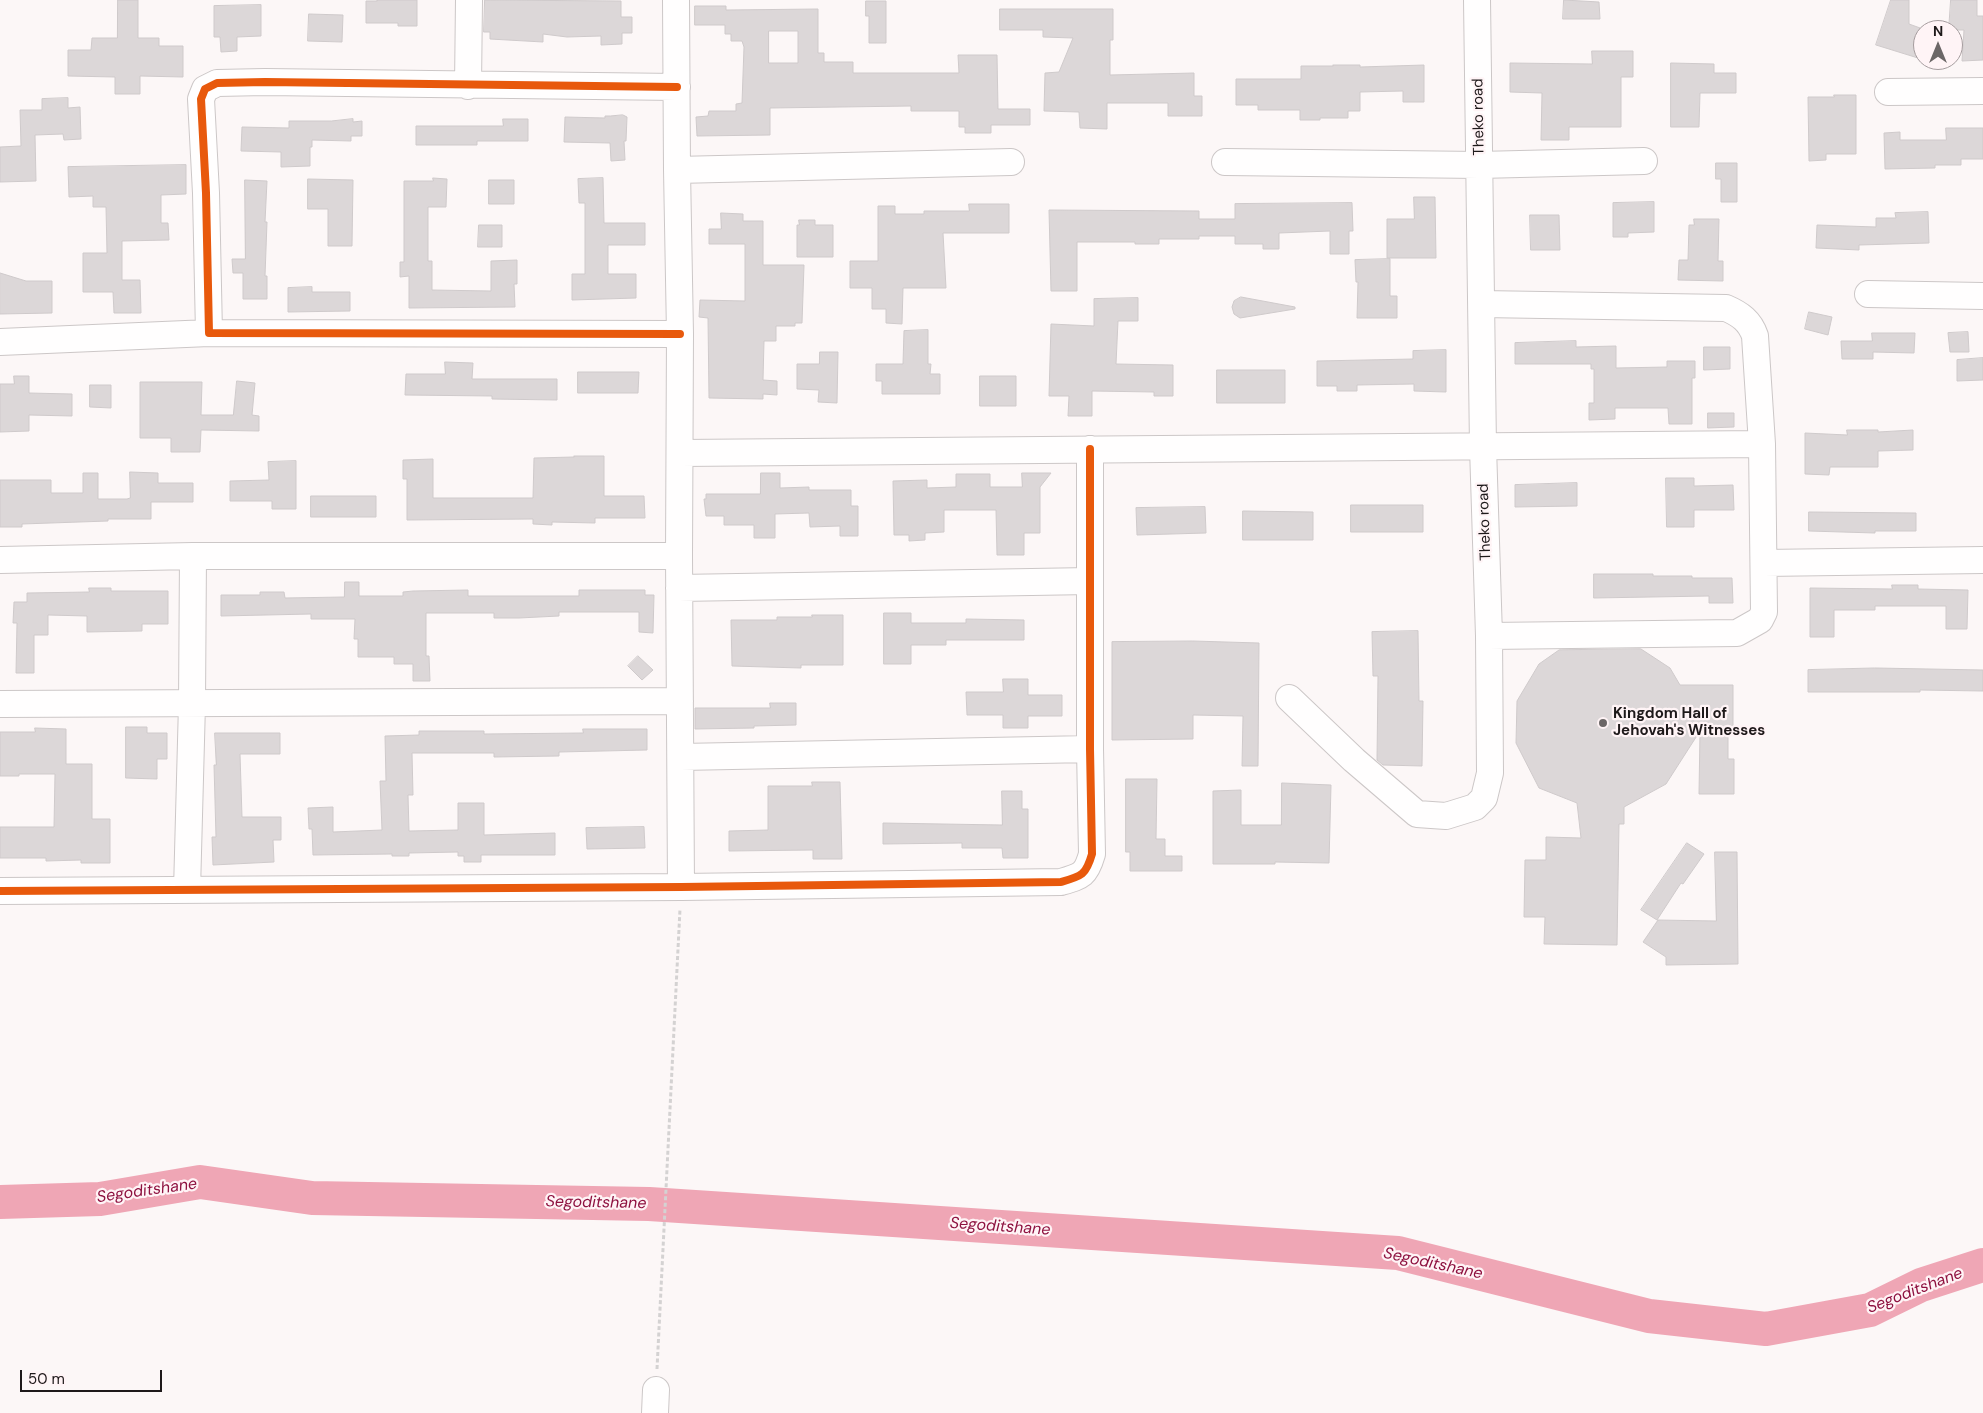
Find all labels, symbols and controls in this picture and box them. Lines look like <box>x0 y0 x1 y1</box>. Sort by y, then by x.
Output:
north arrow <box>1913 20 1963 70</box>
text: N <box>1933 22 1943 40</box>
street label: Theko road <box>1469 78 1489 156</box>
street label: Theko road <box>1475 483 1495 561</box>
place label: Kingdom Hall of Jehovah's Witnesses <box>1613 705 1765 740</box>
marker: Kingdom Hall of Jehovah's Witnesses <box>1597 717 1609 729</box>
water label: Segoditshane <box>96 1174 198 1208</box>
water label: Segoditshane <box>545 1193 647 1213</box>
water label: Segoditshane <box>949 1214 1051 1240</box>
water label: Segoditshane <box>1382 1244 1484 1284</box>
water label: Segoditshane <box>1864 1264 1966 1318</box>
scale bar <box>22 1360 165 1392</box>
text: 50 m <box>28 1369 65 1389</box>

